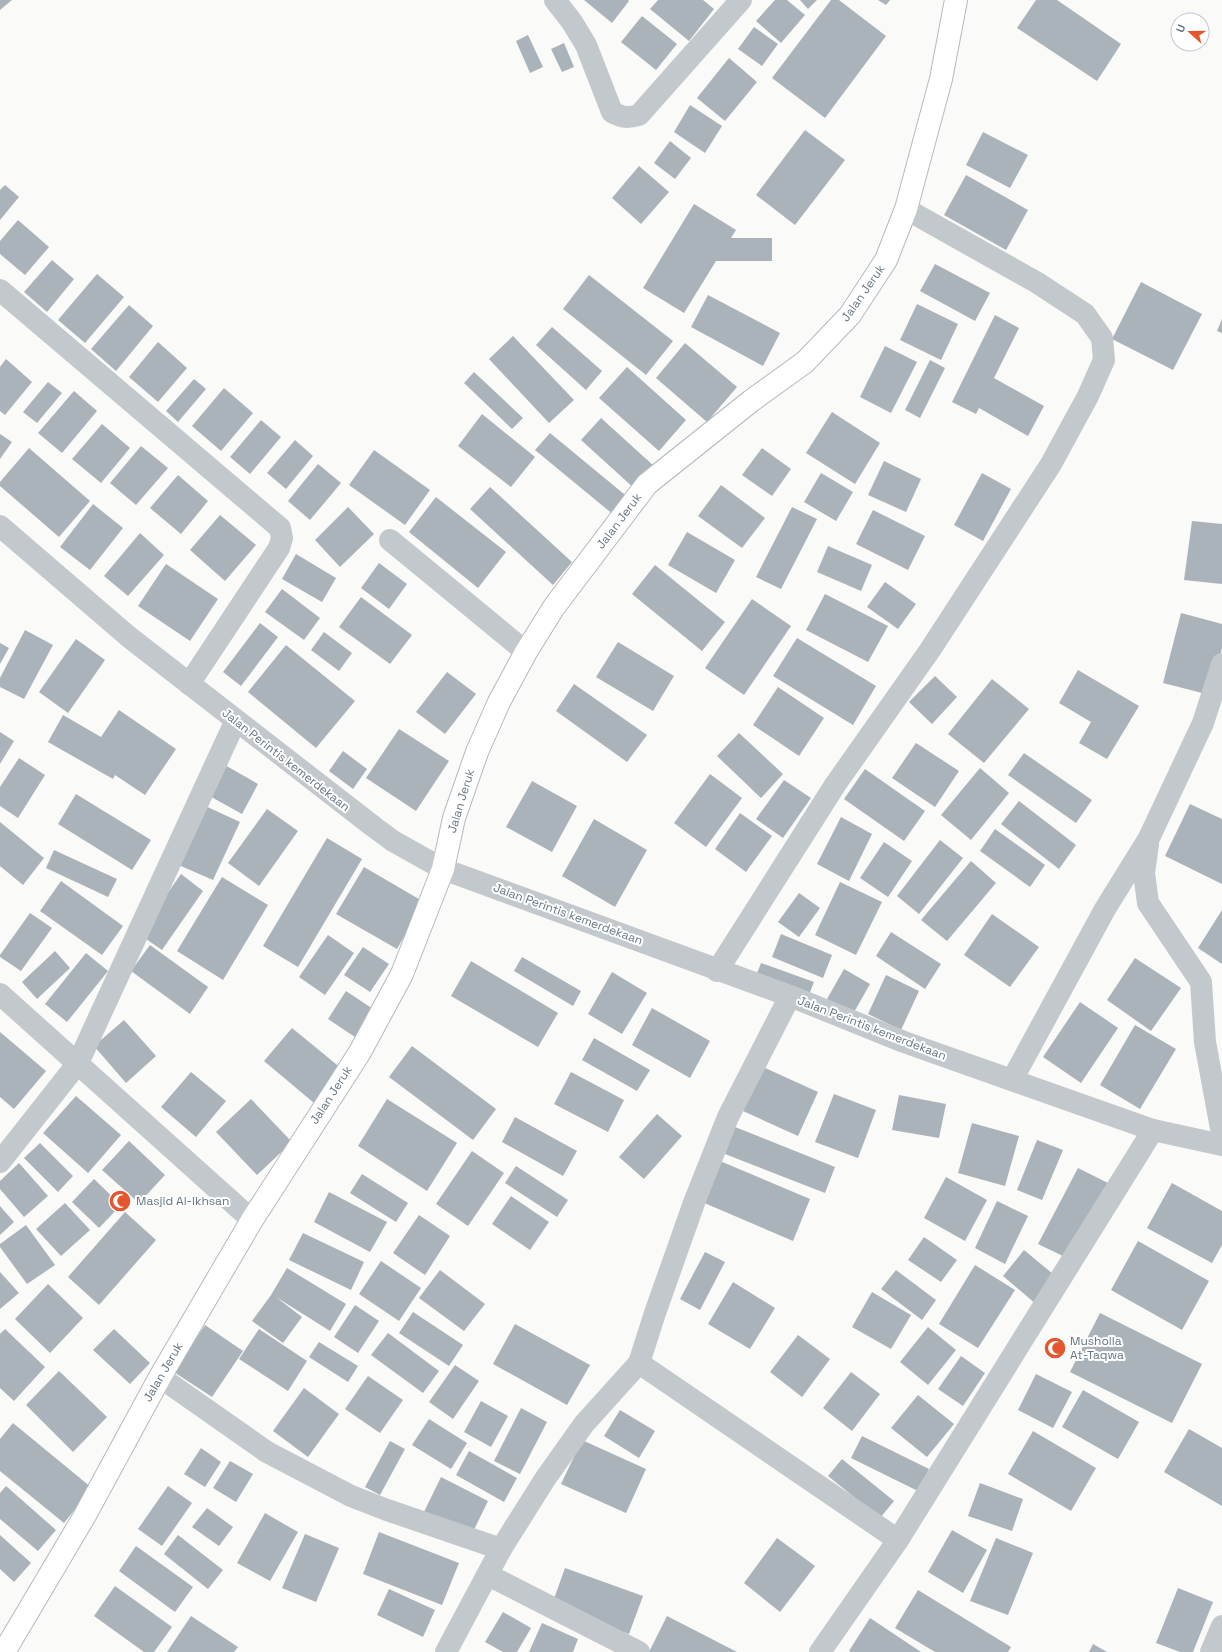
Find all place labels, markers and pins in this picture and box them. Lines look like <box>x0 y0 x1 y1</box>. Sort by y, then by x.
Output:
mosque icon: Masjid Al-Ikhsan <box>107 1188 133 1214</box>
place label: Masjid Al-Ikhsan <box>136 1193 229 1209</box>
place label: Musholla At-Taqwa <box>1070 1333 1124 1363</box>
mosque icon: Musholla At-Taqwa <box>1042 1335 1068 1361</box>

